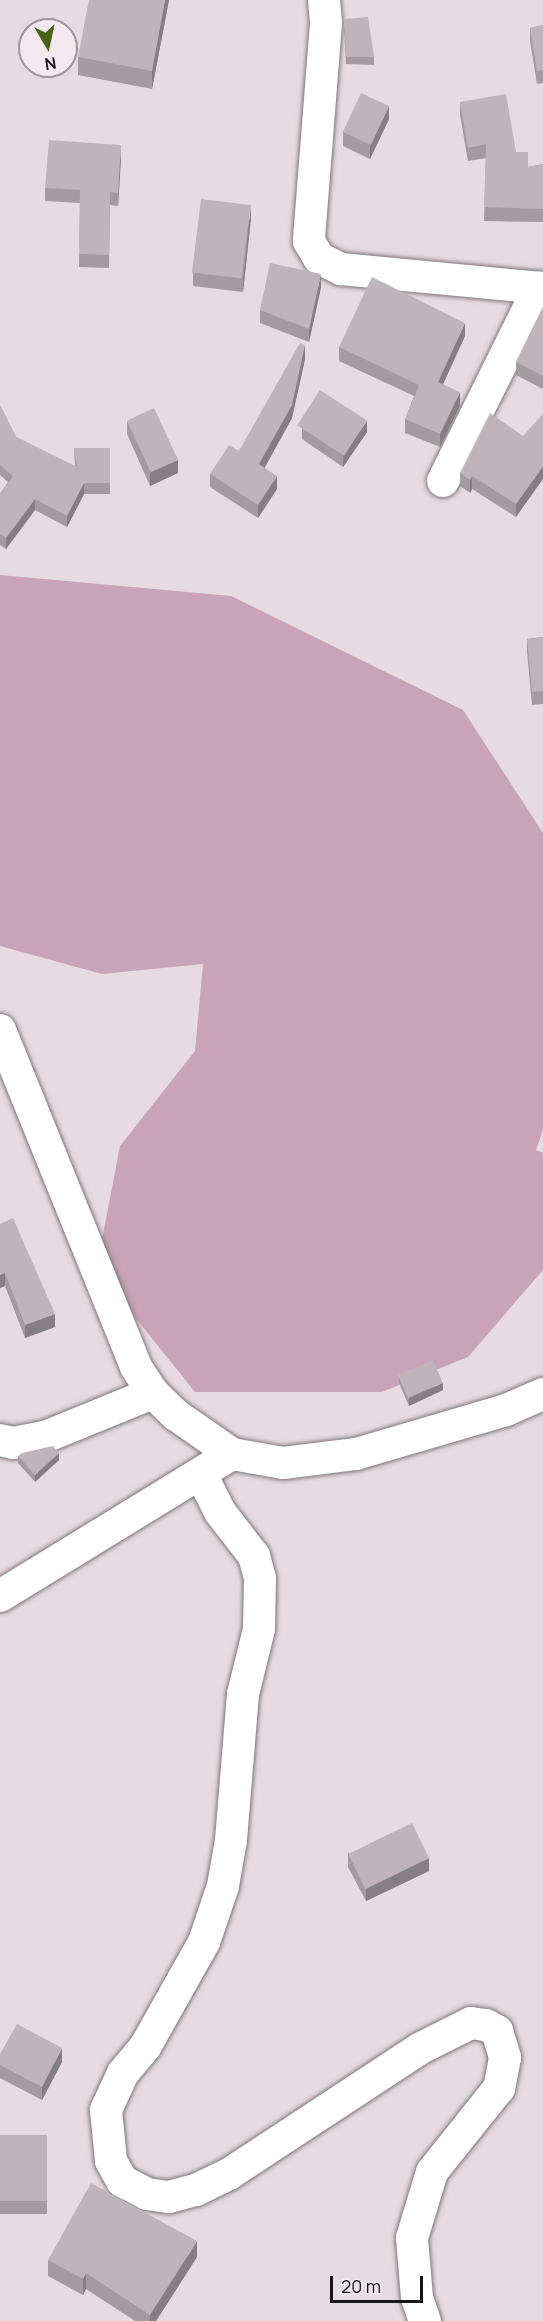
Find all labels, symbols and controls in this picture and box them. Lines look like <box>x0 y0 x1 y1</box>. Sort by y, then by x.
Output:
north arrow <box>18 18 78 78</box>
text: N <box>43 52 58 76</box>
scale bar <box>333 2264 426 2302</box>
text: 20 m <box>341 2274 381 2298</box>

